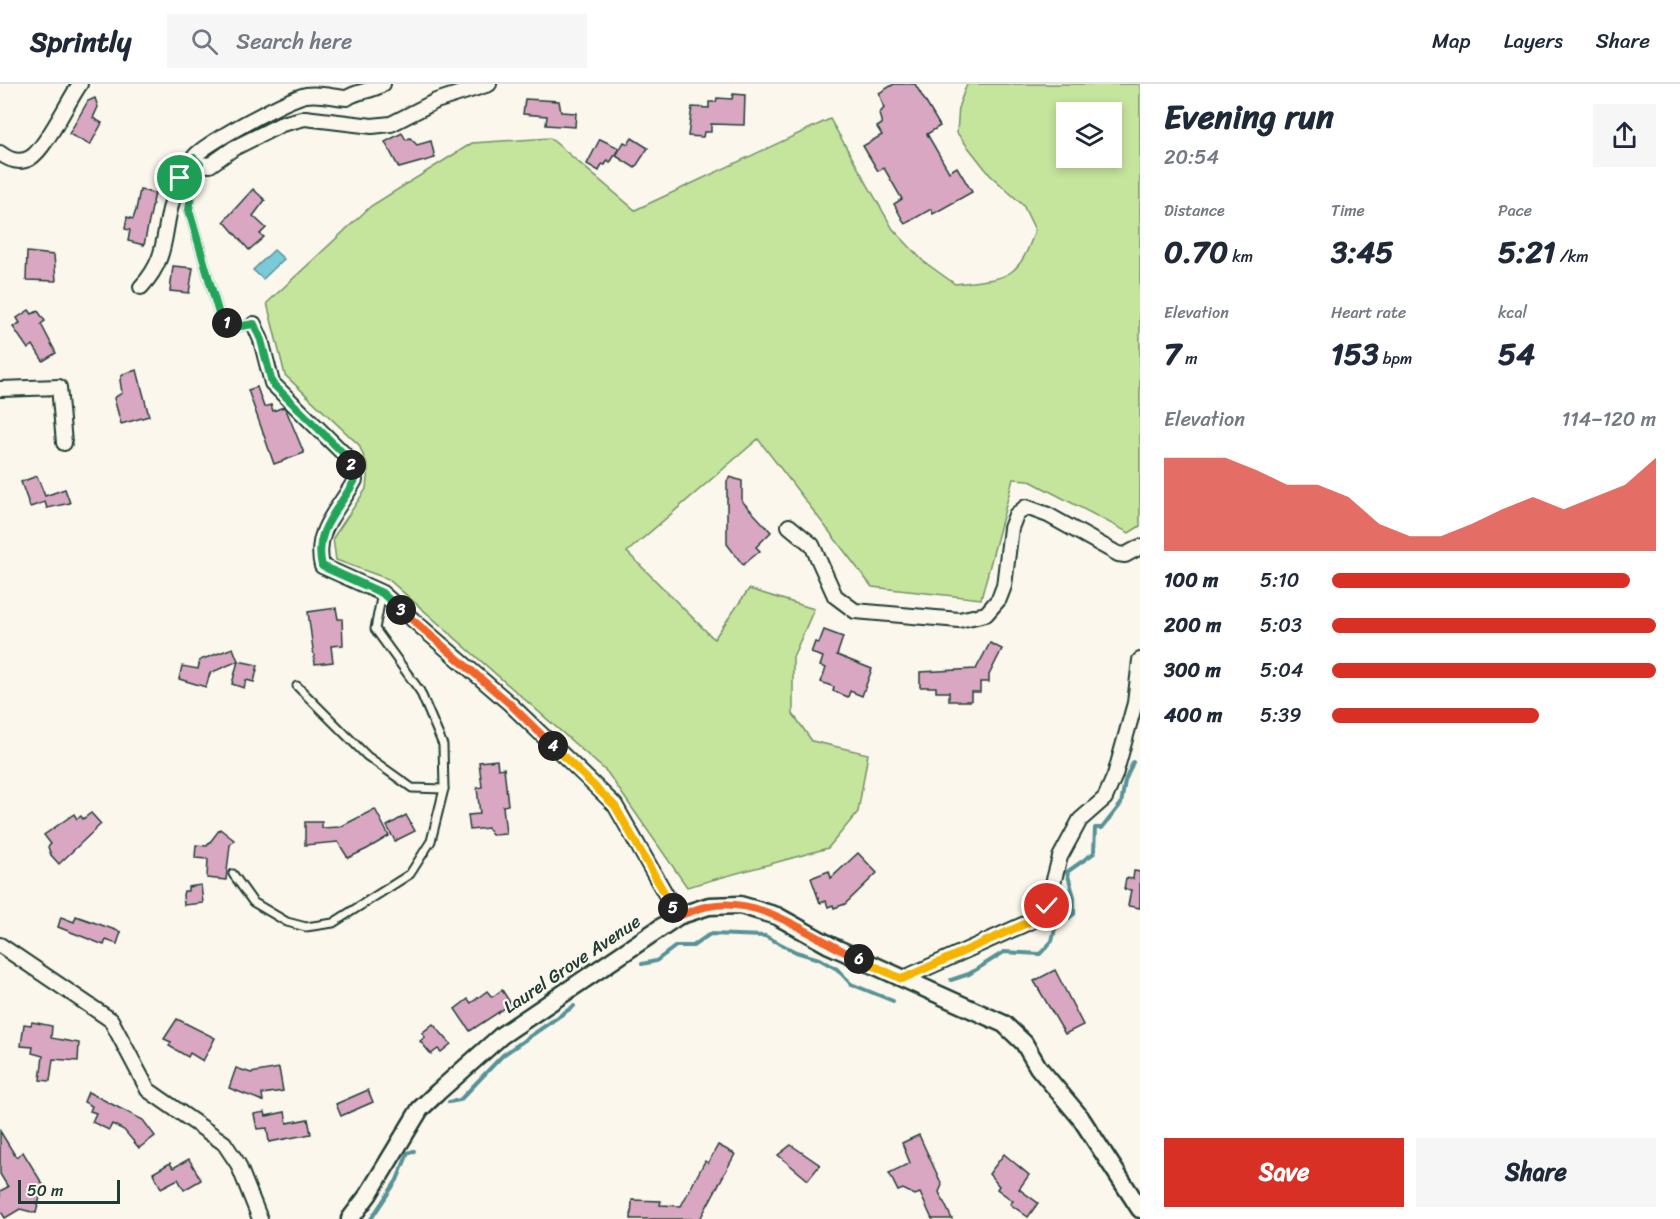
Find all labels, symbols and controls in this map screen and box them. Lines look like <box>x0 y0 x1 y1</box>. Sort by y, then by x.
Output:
search box <box>167 14 587 68</box>
text: Sprintly <box>30 17 131 66</box>
text: Search here <box>236 22 352 61</box>
text: Map <box>1432 22 1471 60</box>
text: Layers <box>1504 22 1563 60</box>
text: Share <box>1596 22 1650 60</box>
icon: search <box>188 25 221 58</box>
text: Evening run <box>1164 88 1334 146</box>
map controls <box>1056 102 1122 168</box>
button: layers <box>1056 102 1122 168</box>
button: share <box>1593 104 1656 167</box>
text: 20:54 <box>1164 140 1219 175</box>
pin <box>154 152 205 203</box>
icon: arrive <box>163 161 196 194</box>
text: Distance <box>1164 196 1225 225</box>
text: Time <box>1331 196 1365 225</box>
text: Pace <box>1498 196 1532 225</box>
text: 0.70 <box>1164 225 1228 279</box>
text: 3:45 <box>1331 225 1394 279</box>
text: 5:21 <box>1498 225 1556 279</box>
text: km <box>1228 242 1253 271</box>
text: /km <box>1556 242 1588 271</box>
text: Elevation <box>1164 298 1229 327</box>
text: Heart rate <box>1331 298 1406 327</box>
text: kcal <box>1498 298 1527 327</box>
pin: 1 <box>212 308 242 338</box>
text: 1 <box>224 308 230 337</box>
text: 7 <box>1164 327 1181 381</box>
text: 153 <box>1331 327 1379 381</box>
text: 54 <box>1498 327 1535 381</box>
text: m <box>1181 344 1198 373</box>
text: bpm <box>1379 344 1412 373</box>
text: Elevation <box>1164 402 1245 437</box>
text: 114–120 m <box>1562 402 1656 437</box>
pin: 2 <box>336 450 366 480</box>
text: 2 <box>346 450 356 479</box>
text: 100 m <box>1164 563 1218 598</box>
text: 5:10 <box>1260 563 1299 598</box>
pin: 3 <box>386 595 416 625</box>
text: 3 <box>397 595 405 624</box>
text: 200 m <box>1164 608 1221 643</box>
text: 5:03 <box>1260 608 1302 643</box>
text: 300 m <box>1164 653 1221 688</box>
text: 5:04 <box>1260 653 1303 688</box>
text: 400 m <box>1164 698 1222 733</box>
text: 5:39 <box>1260 698 1302 733</box>
pin: 4 <box>538 731 568 761</box>
text: 4 <box>548 731 558 760</box>
pin <box>1021 880 1072 931</box>
icon: check <box>1030 889 1063 922</box>
pin: 5 <box>658 893 688 923</box>
text: 5 <box>668 893 678 922</box>
street label: Laurel Grove Avenue <box>497 906 647 1022</box>
pin: 6 <box>844 944 874 974</box>
text: 6 <box>854 944 864 973</box>
button: Save <box>1164 1138 1404 1207</box>
button: Share <box>1416 1138 1656 1207</box>
text: 50 m <box>27 1176 63 1205</box>
scale bar <box>18 1177 120 1204</box>

